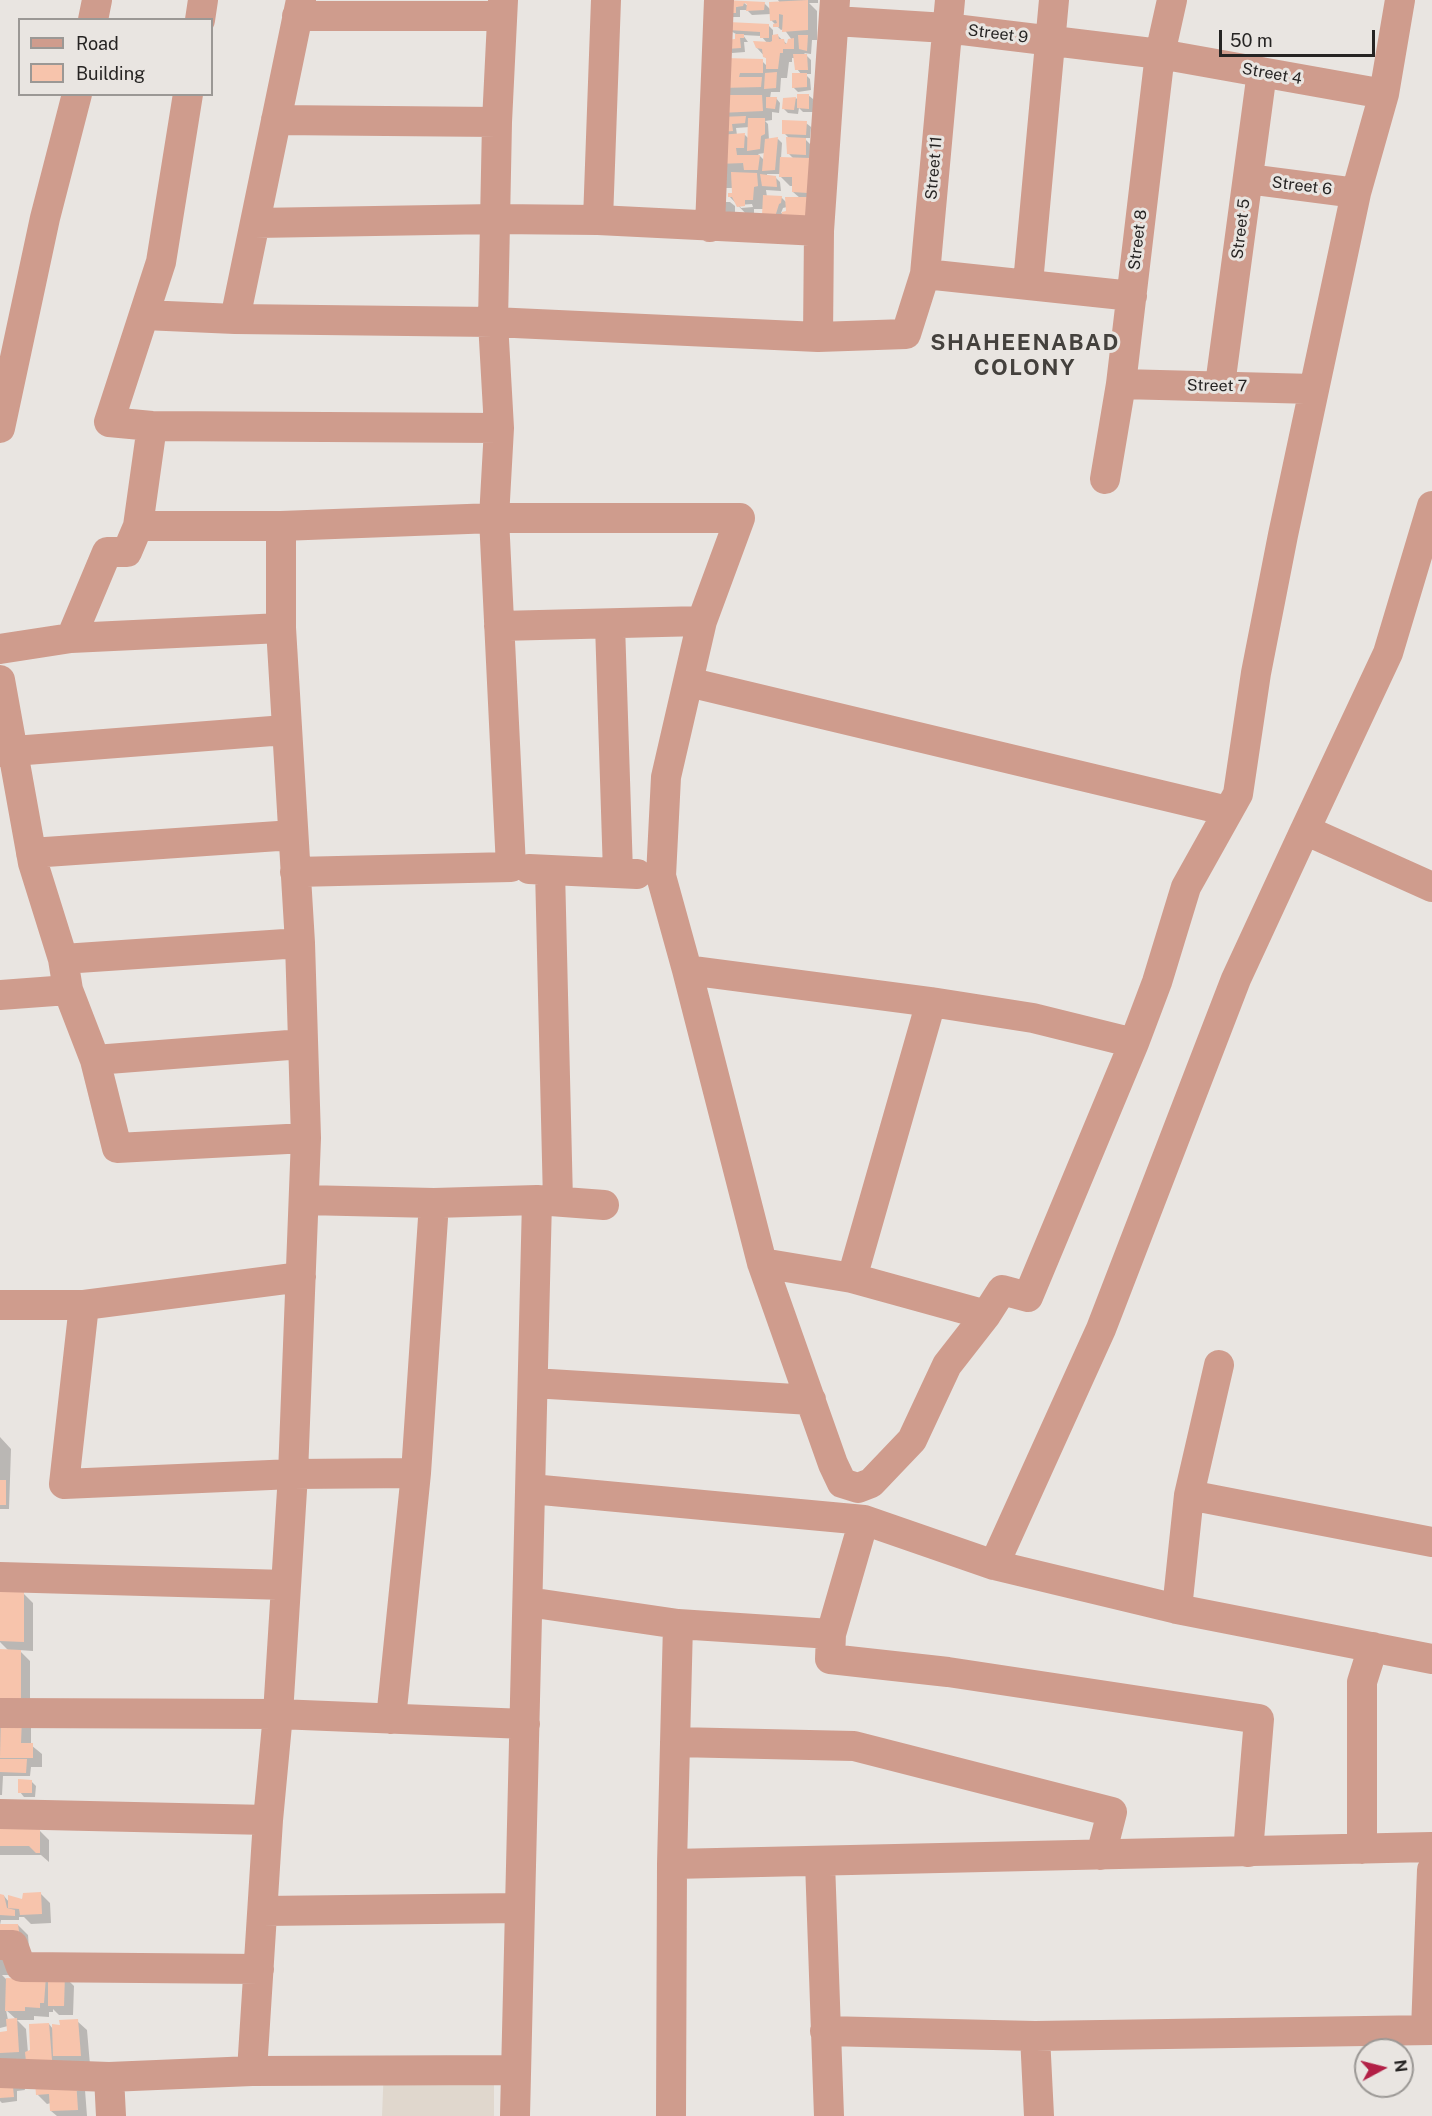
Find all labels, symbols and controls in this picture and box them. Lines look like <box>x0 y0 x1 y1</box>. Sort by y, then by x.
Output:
legend <box>18 18 213 96</box>
scale bar <box>1222 18 1378 56</box>
street label: Street 9 <box>967 21 1029 47</box>
text: 50 m <box>1230 30 1273 51</box>
text: Road <box>76 33 119 54</box>
street label: Street 4 <box>1240 59 1304 89</box>
text: Building <box>76 63 145 84</box>
street label: Street 11 <box>922 135 946 201</box>
street label: Street 6 <box>1271 173 1333 199</box>
street label: Street 5 <box>1228 198 1254 260</box>
street label: Street 8 <box>1125 209 1151 271</box>
district label: SHAHEENABAD COLONY <box>930 330 1120 382</box>
street label: Street 7 <box>1187 376 1247 396</box>
north arrow <box>1354 2038 1414 2098</box>
text: N <box>1390 2059 1411 2073</box>

